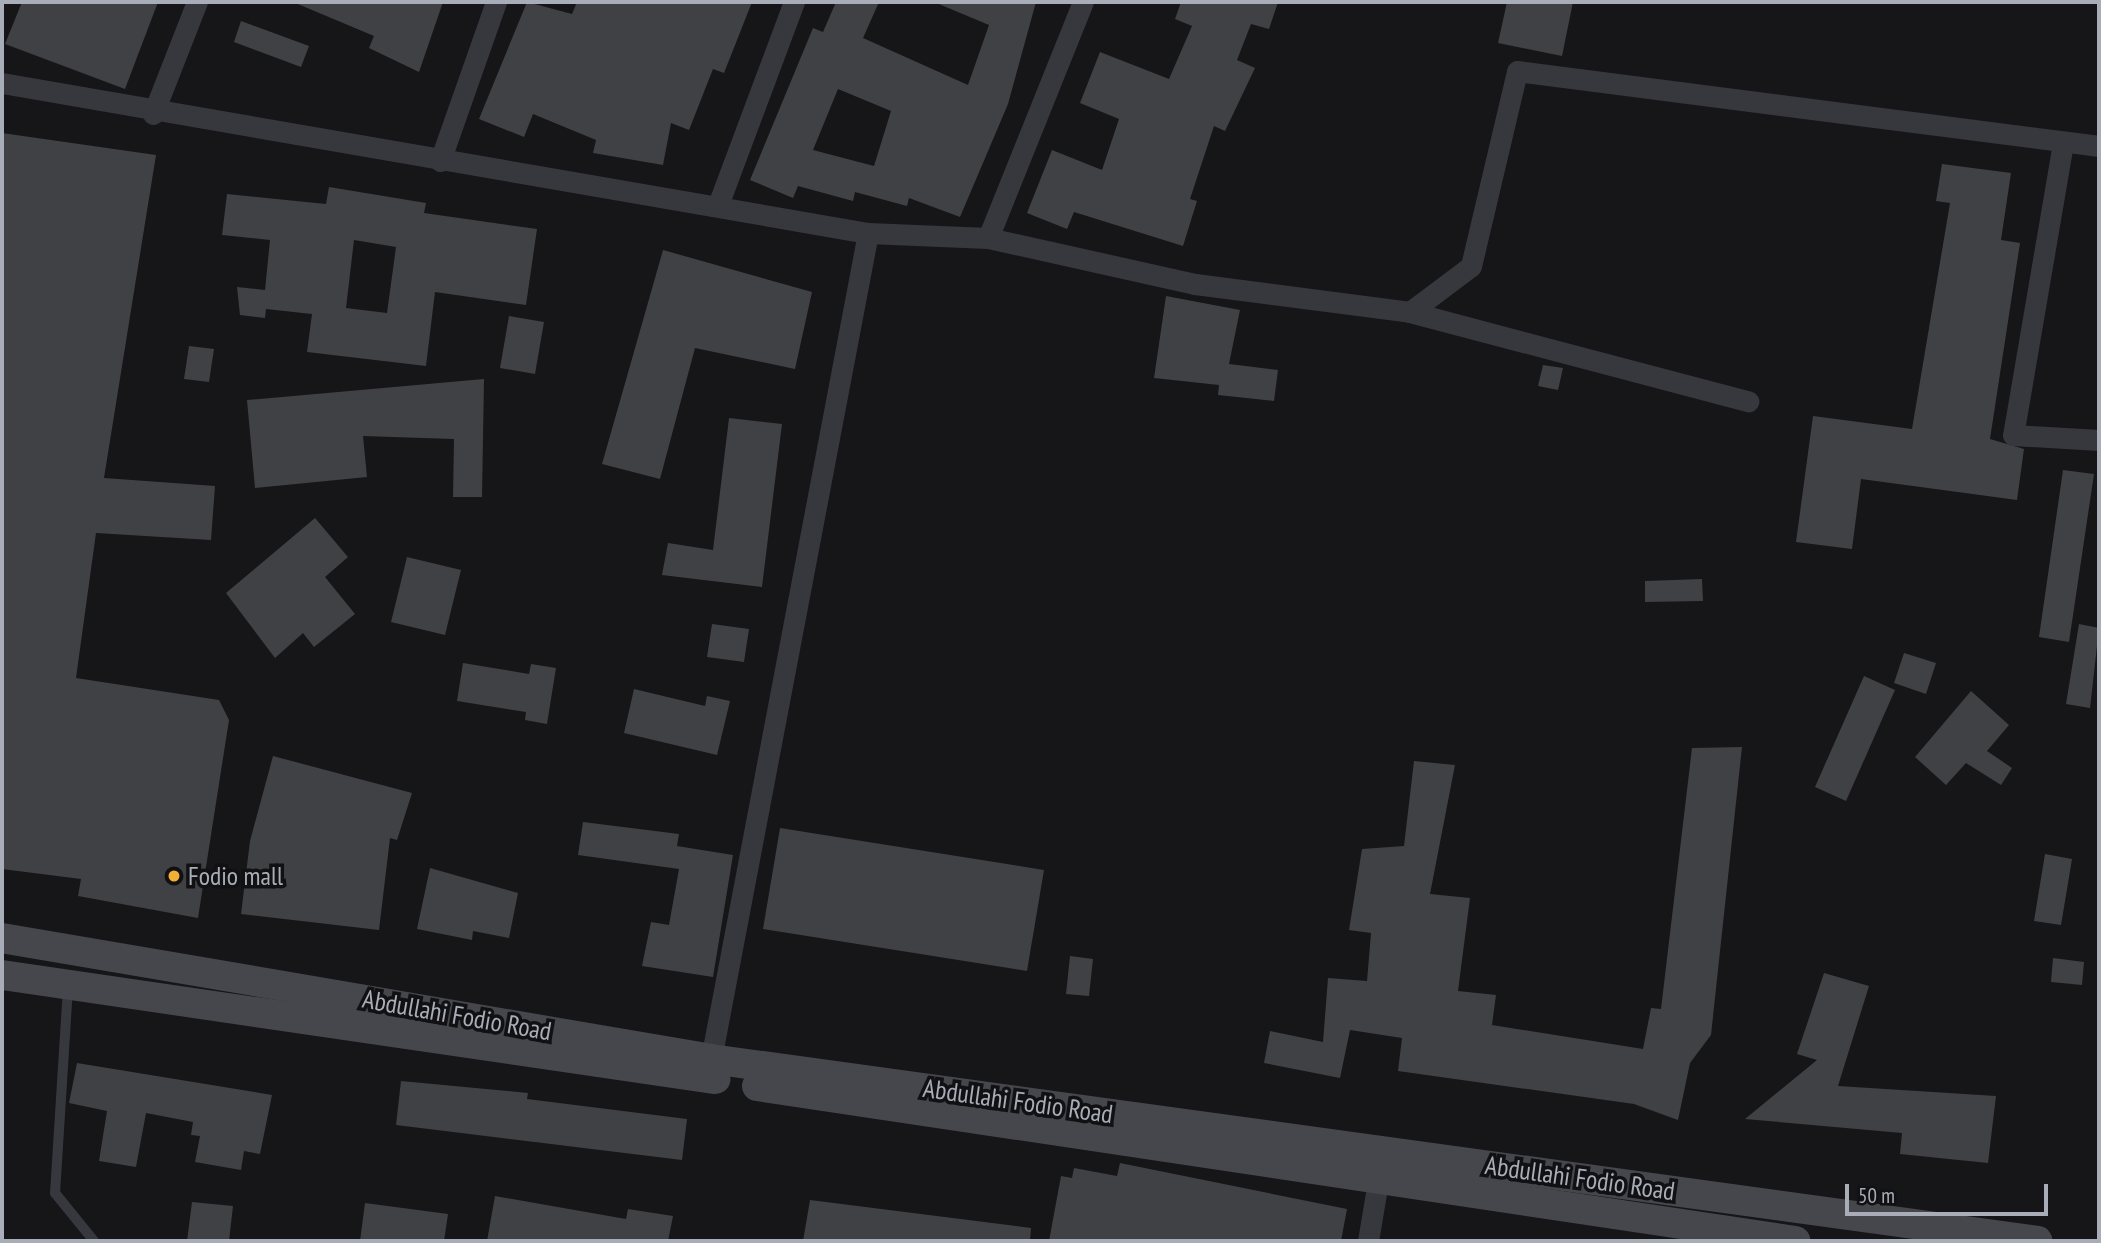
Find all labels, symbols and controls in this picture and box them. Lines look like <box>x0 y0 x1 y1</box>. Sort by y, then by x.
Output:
place label: Fodio mall <box>188 860 283 892</box>
marker: Fodio mall <box>166 868 182 884</box>
street label: Abdullahi Fodio Road <box>360 983 554 1047</box>
street label: Abdullahi Fodio Road <box>921 1072 1115 1130</box>
street label: Abdullahi Fodio Road <box>1483 1149 1677 1207</box>
scale bar <box>1849 1170 2052 1214</box>
text: 50 m <box>1858 1182 1895 1209</box>

